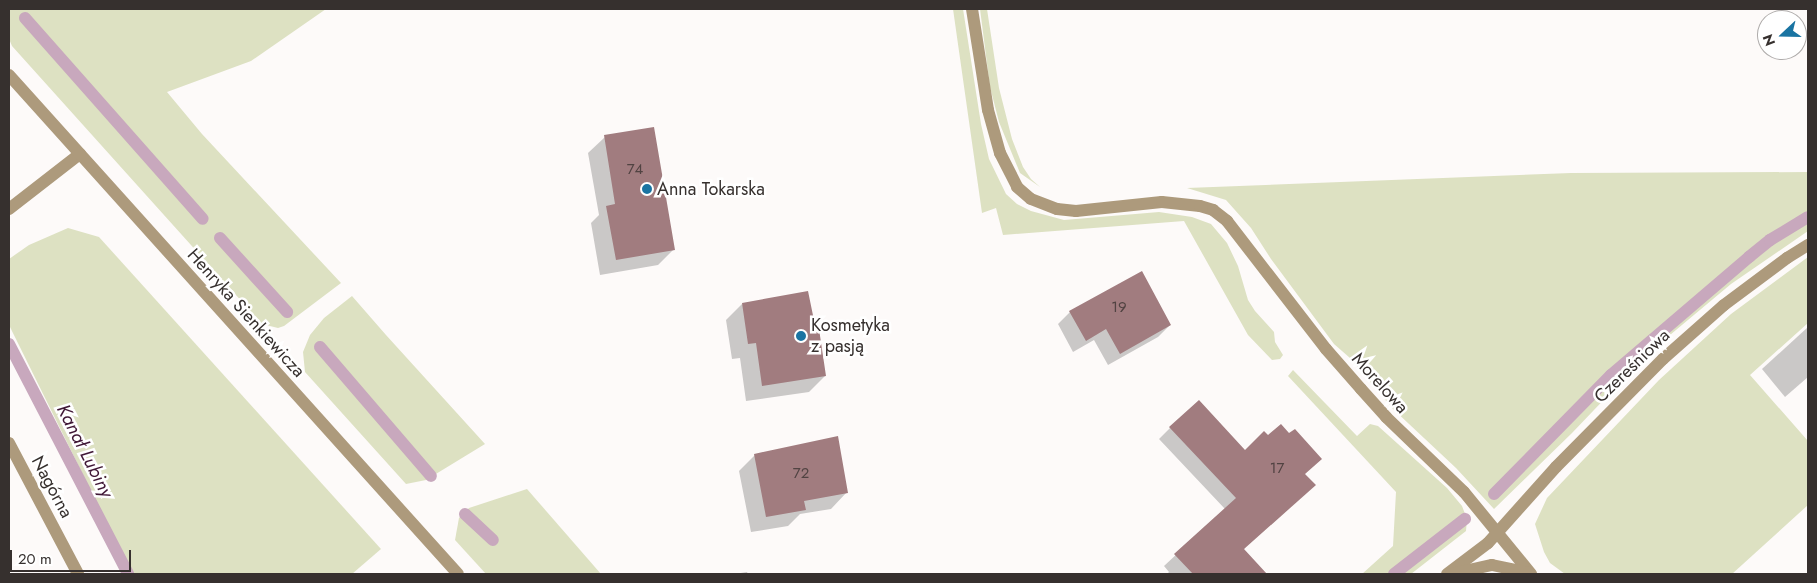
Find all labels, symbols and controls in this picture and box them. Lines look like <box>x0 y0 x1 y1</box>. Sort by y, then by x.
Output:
north arrow <box>1757 10 1807 60</box>
text: N <box>1758 31 1780 49</box>
house number: 74 <box>627 161 643 179</box>
place label: Anna Tokarska <box>657 178 765 200</box>
marker: Anna Tokarska <box>641 183 653 195</box>
street label: Henryka Sienkiewicza <box>183 244 309 382</box>
house number: 19 <box>1111 299 1127 317</box>
place label: Kosmetyka z pasją <box>811 315 890 358</box>
street label: Czereśniowa <box>1590 325 1674 407</box>
marker: Kosmetyka z pasją <box>795 330 807 342</box>
street label: Morelowa <box>1347 348 1413 418</box>
water label: Kanał Lubiny <box>52 401 118 501</box>
street label: Nagórna <box>27 452 77 522</box>
house number: 17 <box>1270 460 1284 478</box>
house number: 72 <box>793 465 809 483</box>
scale bar <box>12 540 134 572</box>
text: 20 m <box>18 548 52 570</box>

